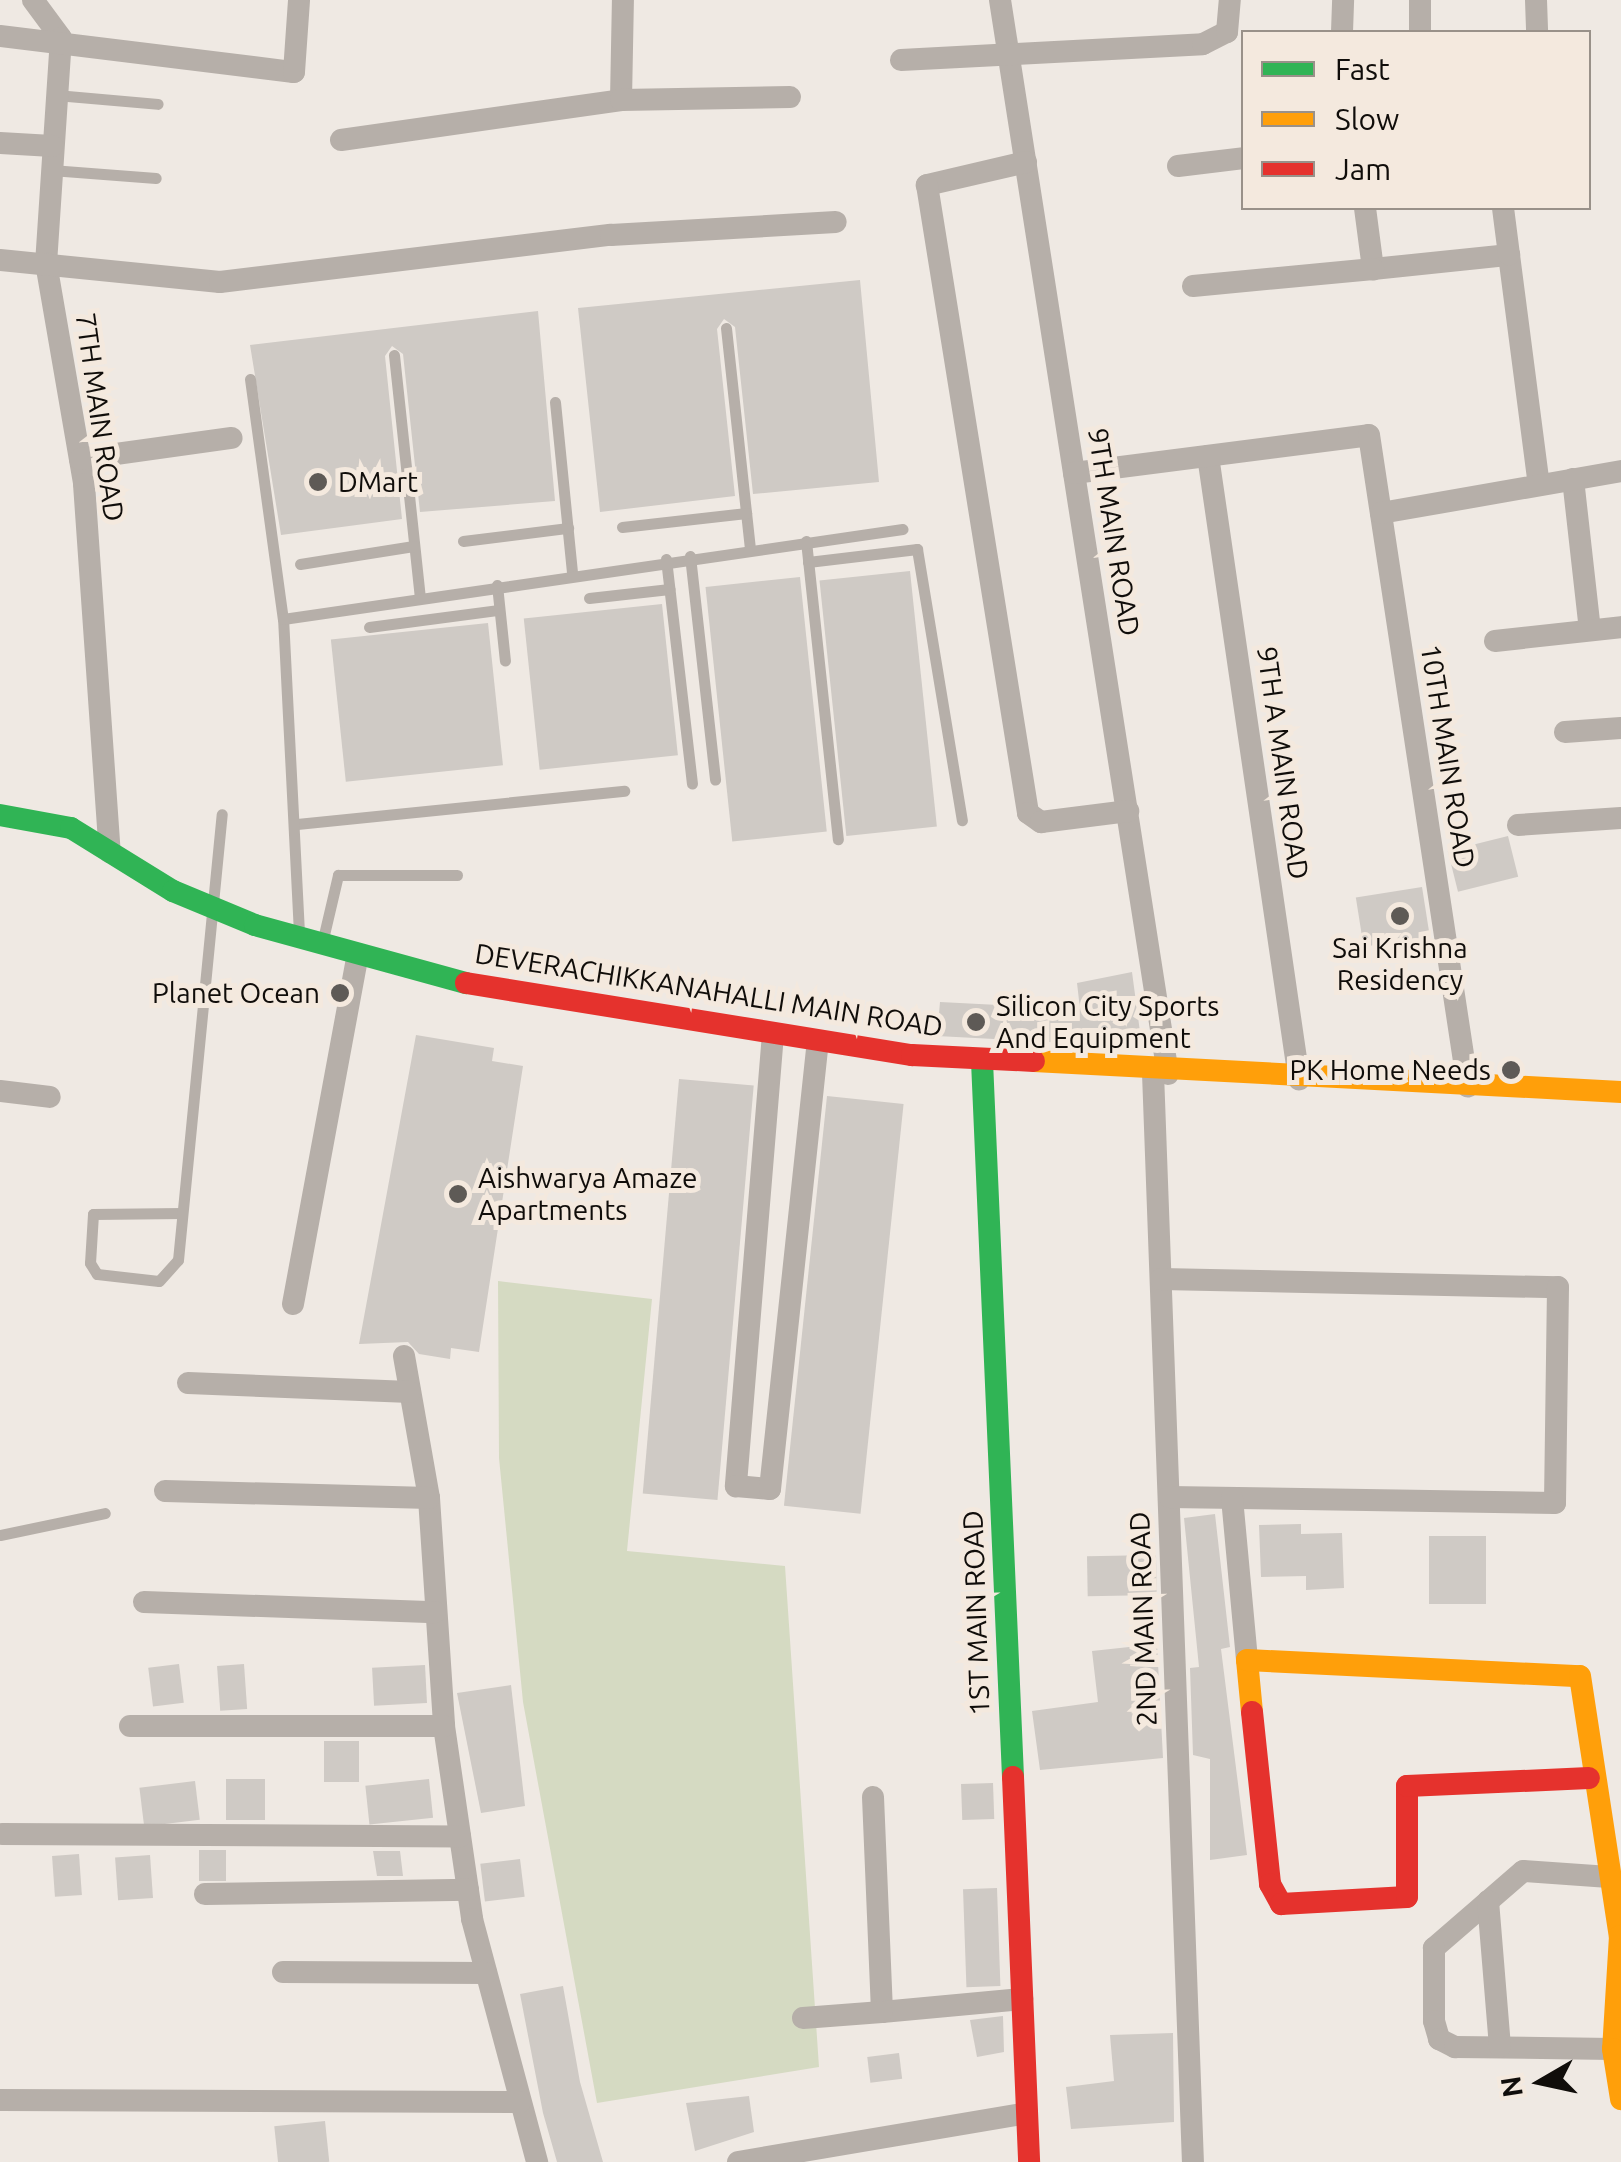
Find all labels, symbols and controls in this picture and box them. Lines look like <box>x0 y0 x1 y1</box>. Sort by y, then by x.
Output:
legend <box>1241 30 1591 210</box>
text: Fast <box>1335 52 1390 86</box>
text: Slow <box>1335 102 1399 136</box>
text: Jam <box>1335 152 1391 186</box>
street label: 7TH MAIN ROAD <box>69 311 131 523</box>
street label: 9TH MAIN ROAD <box>1081 426 1147 638</box>
place label: DMart <box>338 465 418 499</box>
marker: DMart <box>307 471 329 493</box>
street label: 10TH MAIN ROAD <box>1414 642 1482 870</box>
street label: 9TH A MAIN ROAD <box>1250 644 1316 882</box>
marker: Sai Krishna Residency <box>1389 905 1411 927</box>
place label: Sai Krishna Residency <box>1332 931 1468 997</box>
street label: DEVERACHIKKANAHALLI MAIN ROAD <box>473 936 945 1044</box>
place label: Planet Ocean <box>152 976 320 1010</box>
marker: Planet Ocean <box>329 982 351 1004</box>
place label: Silicon City Sports And Equipment <box>996 989 1219 1055</box>
marker: Silicon City Sports And Equipment <box>965 1011 987 1033</box>
place label: PK Home Needs <box>1289 1053 1491 1087</box>
marker: PK Home Needs <box>1500 1059 1522 1081</box>
place label: Aishwarya Amaze Apartments <box>478 1161 698 1227</box>
marker: Aishwarya Amaze Apartments <box>447 1183 469 1205</box>
street label: 1ST MAIN ROAD <box>956 1510 996 1716</box>
street label: 2ND MAIN ROAD <box>1122 1511 1164 1727</box>
north arrow <box>1491 2032 1591 2132</box>
text: N <box>1494 2074 1528 2100</box>

